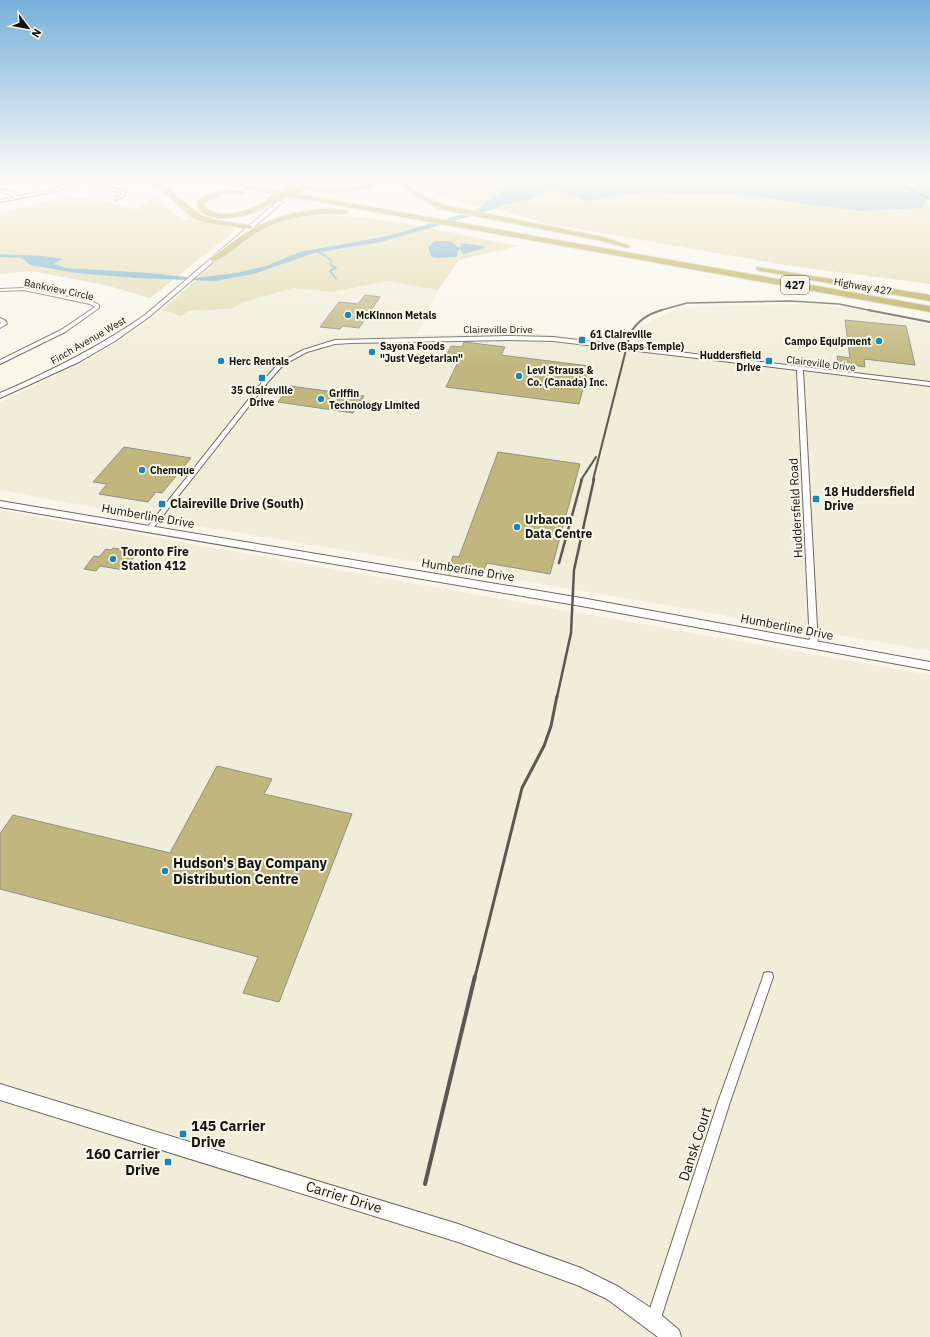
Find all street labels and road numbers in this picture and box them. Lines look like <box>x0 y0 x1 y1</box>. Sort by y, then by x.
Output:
street label: Highway 427 <box>833 275 893 298</box>
street label: Bankview Circle <box>23 276 96 303</box>
road number: 427 <box>781 276 809 294</box>
street label: Finch Avenue West <box>48 313 129 367</box>
street label: Claireville Drive <box>463 323 533 336</box>
street label: Claireville Drive <box>786 353 857 374</box>
street label: Huddersfield Road <box>785 458 806 558</box>
street label: Humberline Drive <box>100 500 196 531</box>
street label: Humberline Drive <box>420 555 516 584</box>
street label: Humberline Drive <box>739 610 835 643</box>
street label: Dansk Court <box>675 1105 715 1183</box>
street label: Carrier Drive <box>304 1177 384 1217</box>

